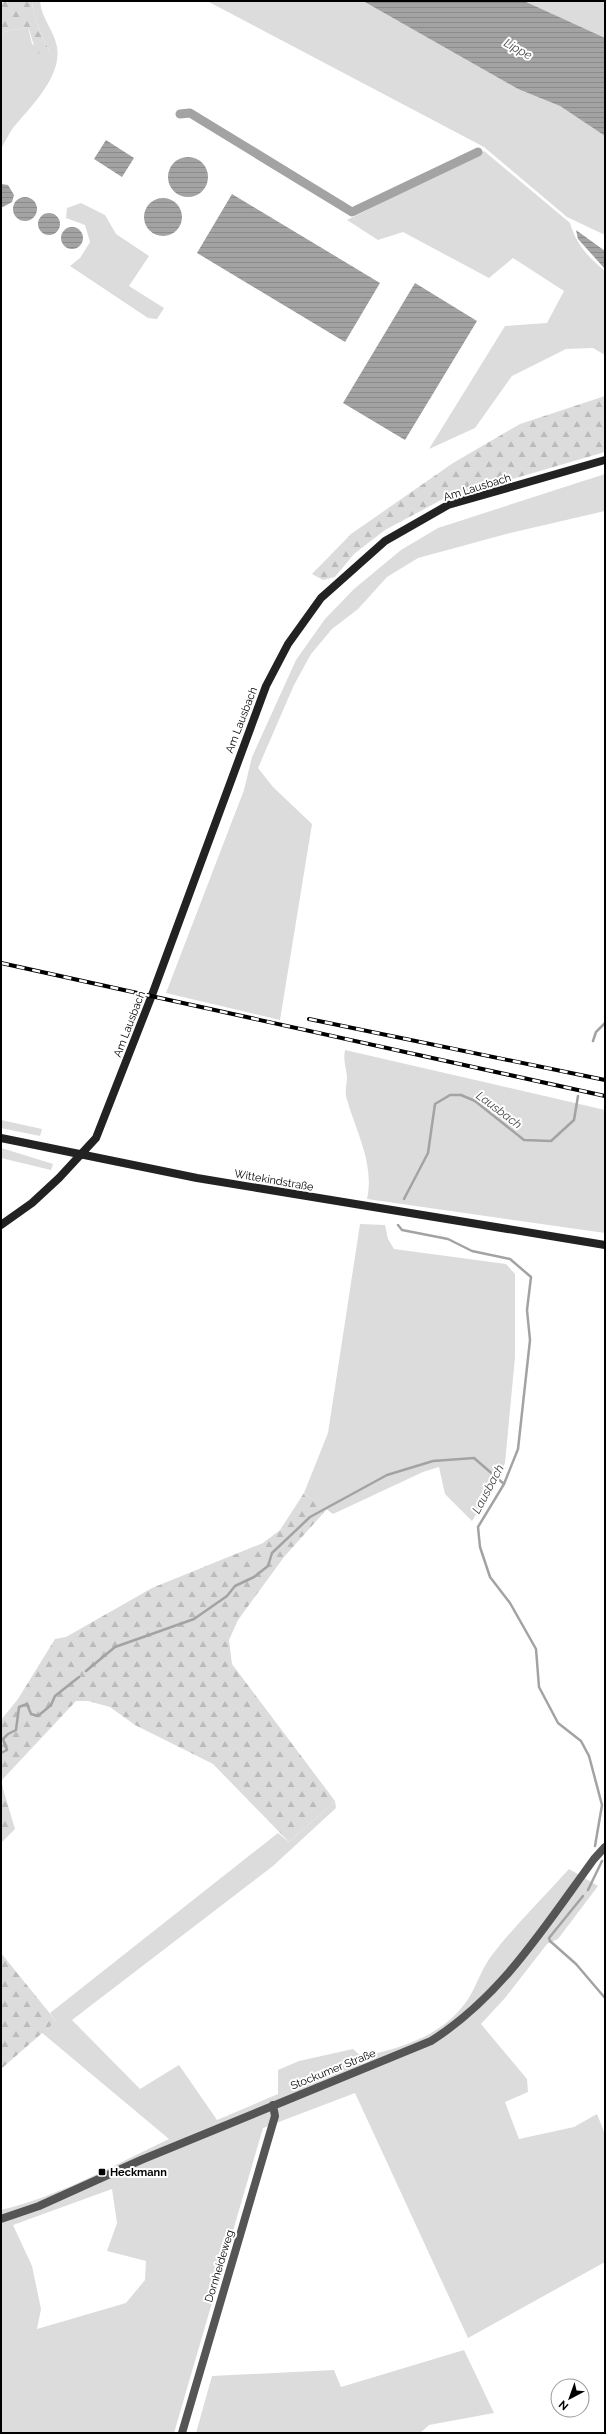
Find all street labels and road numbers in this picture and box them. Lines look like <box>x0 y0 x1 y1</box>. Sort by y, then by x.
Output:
street label: Am Lausbach <box>442 471 512 504</box>
street label: Am Lausbach <box>223 685 260 755</box>
street label: Am Lausbach <box>111 989 148 1059</box>
street label: Wittekindstraße <box>233 1167 315 1194</box>
street label: Stockumer Straße <box>289 2046 378 2092</box>
street label: Dornheideweg <box>202 2228 237 2304</box>

